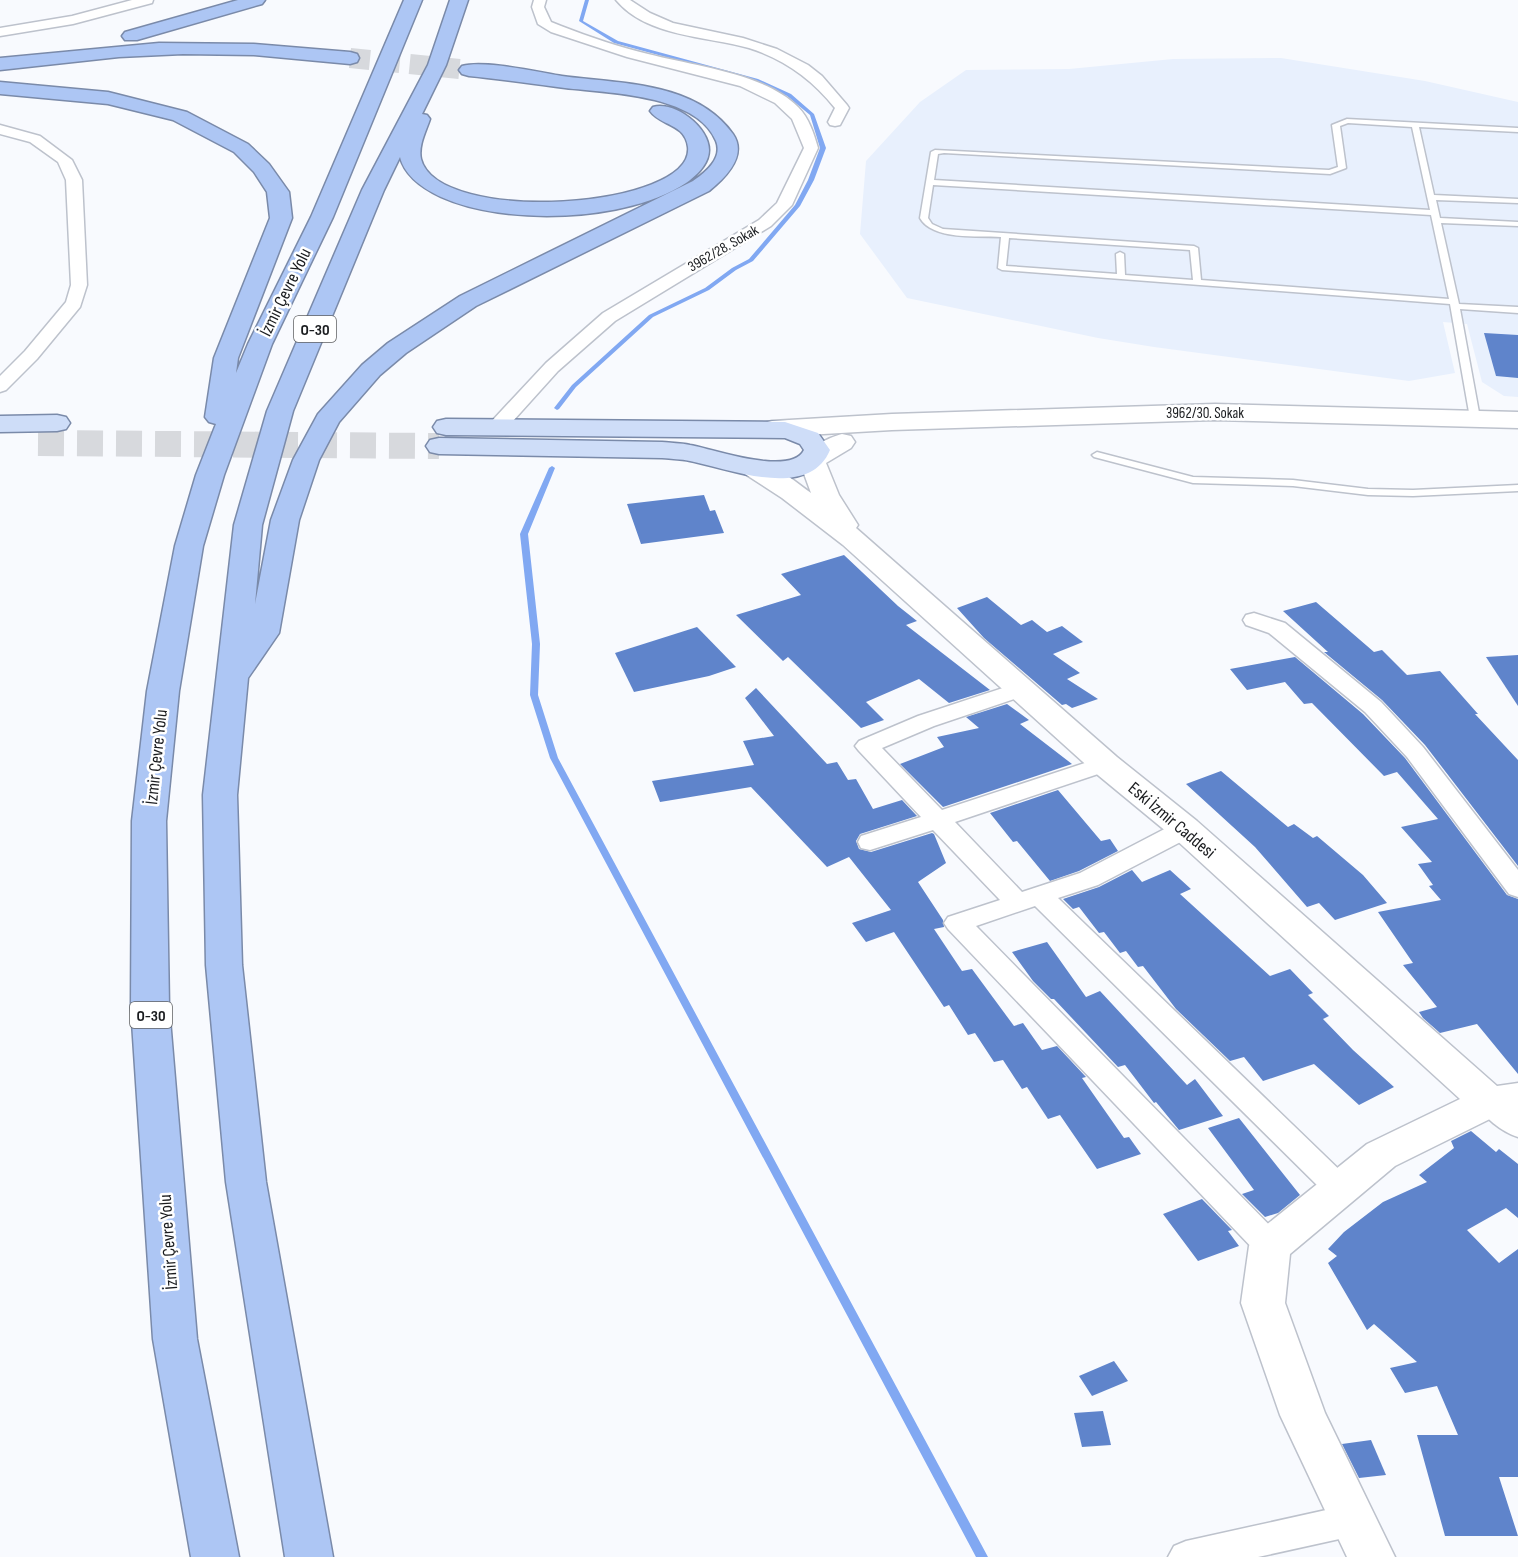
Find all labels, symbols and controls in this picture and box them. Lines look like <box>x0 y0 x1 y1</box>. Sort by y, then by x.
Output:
street label: 3962/28. Sokak <box>685 221 762 276</box>
street label: İzmir Çevre Yolu <box>255 245 316 340</box>
road number: O-30 <box>294 316 336 342</box>
street label: 3962/30. Sokak <box>1166 404 1244 423</box>
street label: İzmir Çevre Yolu <box>141 708 172 806</box>
street label: Eski İzmir Caddesi <box>1124 778 1220 863</box>
road number: O-30 <box>130 1002 172 1028</box>
street label: İzmir Çevre Yolu <box>155 1194 182 1290</box>

